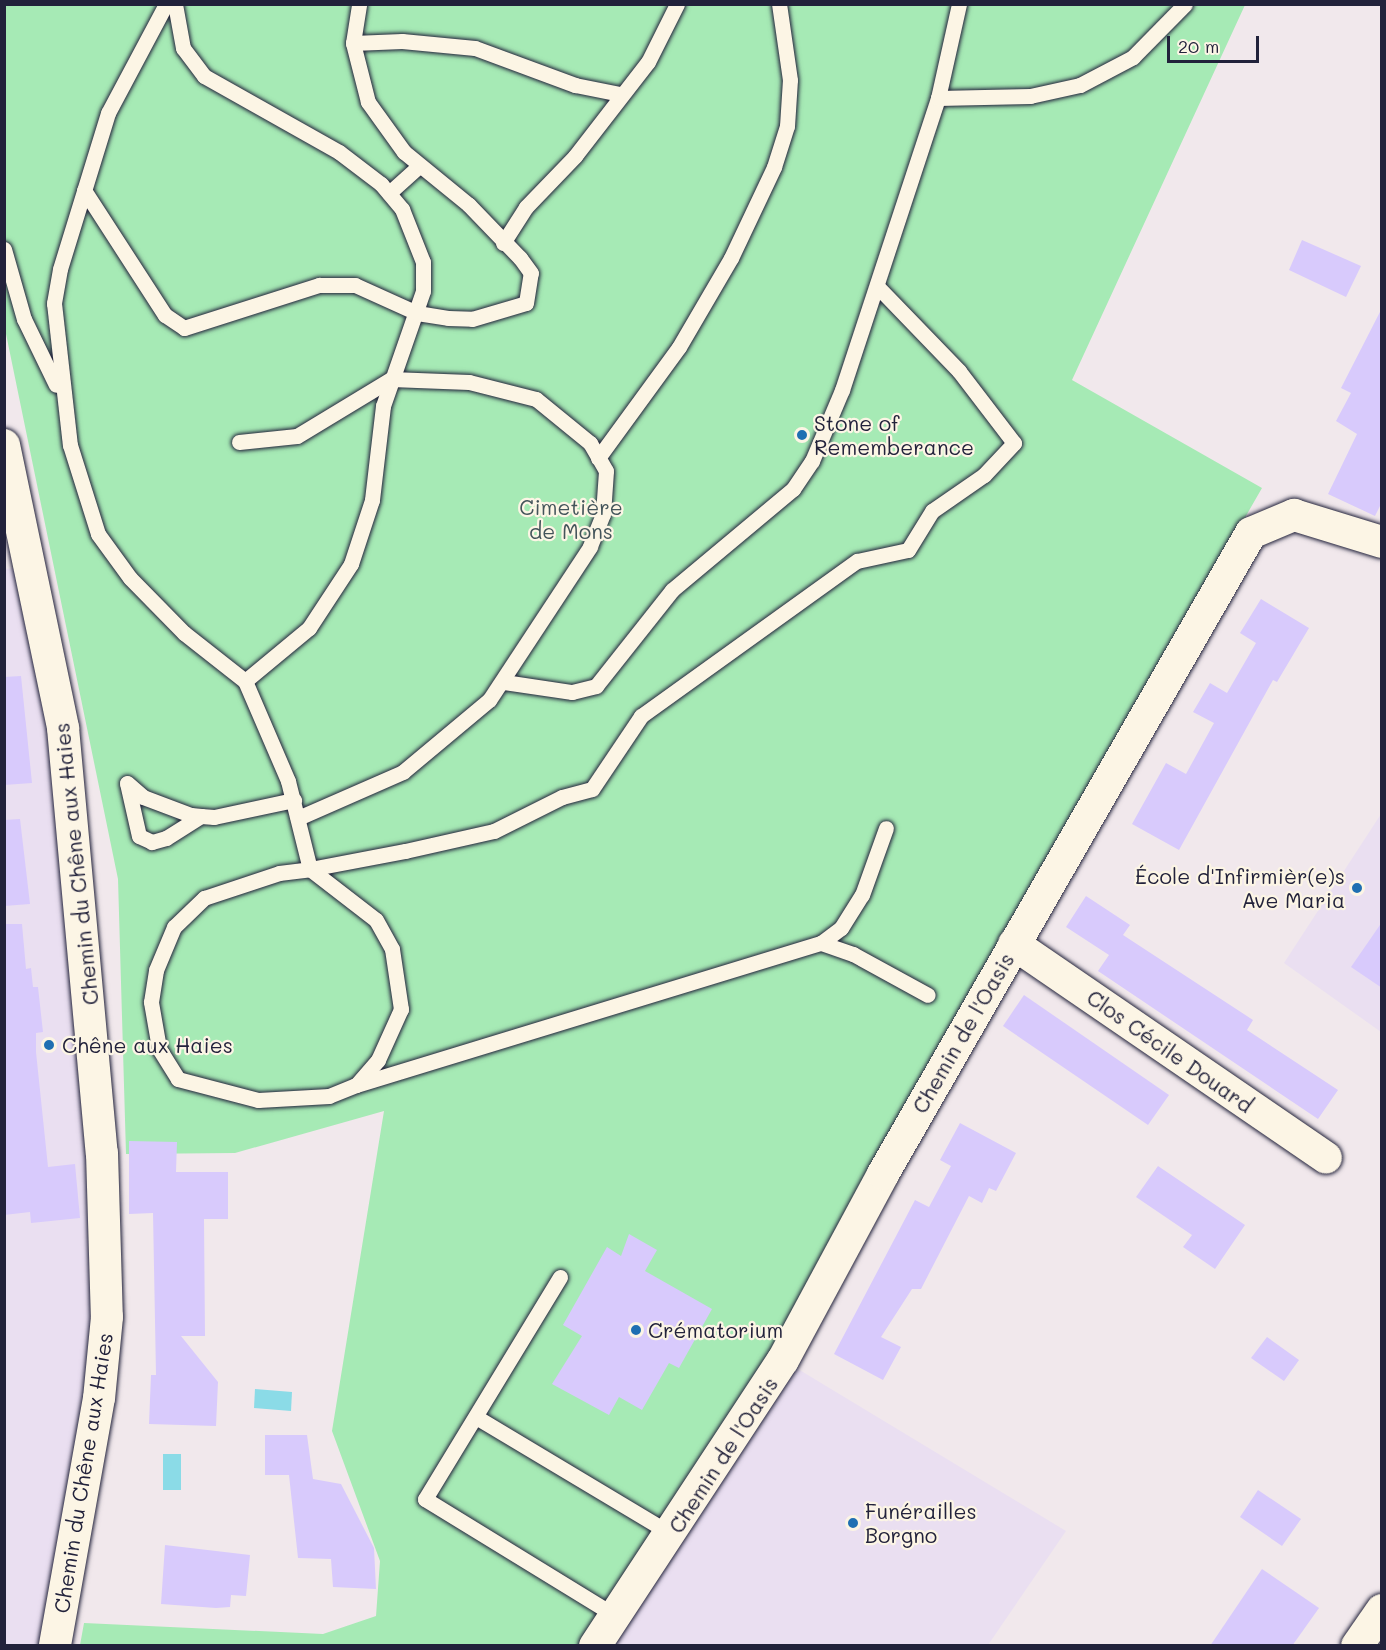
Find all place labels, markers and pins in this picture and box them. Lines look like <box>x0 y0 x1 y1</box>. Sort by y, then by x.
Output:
place label: Stone of Rememberance <box>814 410 974 460</box>
marker: Stone of Rememberance <box>795 428 809 442</box>
place label: École d'Infirmièr(e)s Ave Maria <box>1135 863 1345 913</box>
marker: École d'Infirmièr(e)s Ave Maria <box>1350 881 1364 895</box>
place label: Chêne aux Haies <box>62 1032 233 1058</box>
marker: Chêne aux Haies <box>40 1036 58 1054</box>
place label: Crématorium <box>648 1317 783 1343</box>
marker: Crématorium <box>629 1323 643 1337</box>
place label: Funérailles Borgno <box>865 1498 977 1548</box>
marker: Funérailles Borgno <box>846 1516 860 1530</box>

